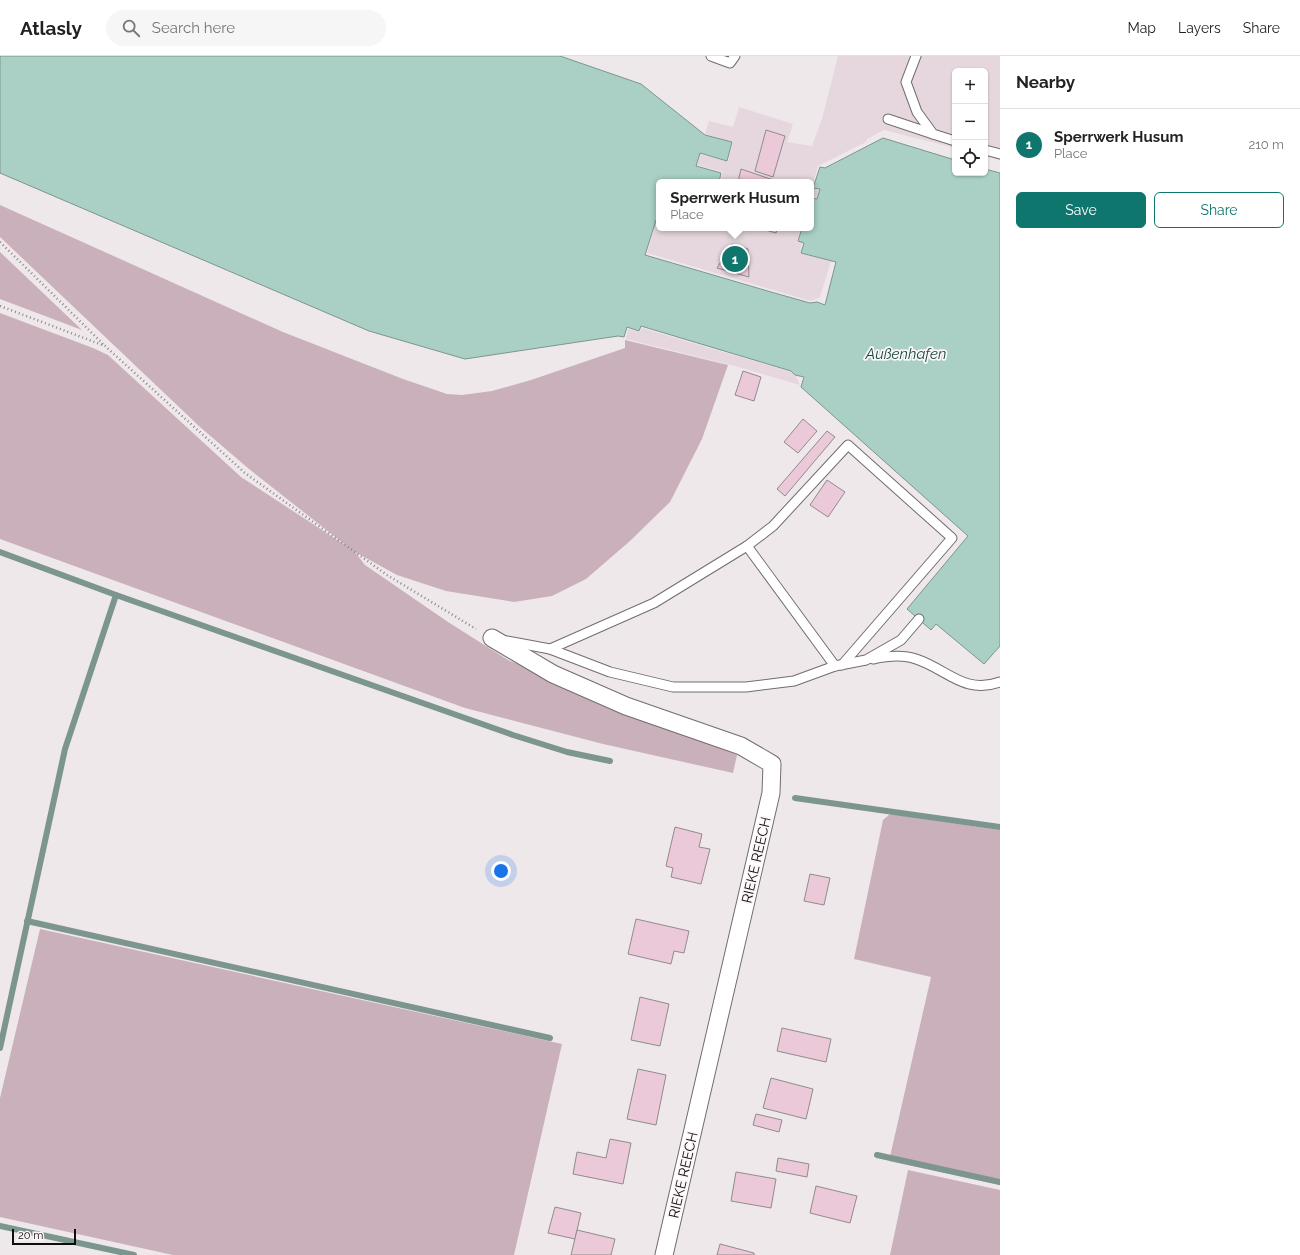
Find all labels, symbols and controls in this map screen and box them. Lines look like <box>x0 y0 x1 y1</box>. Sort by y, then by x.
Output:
search box <box>106 10 386 46</box>
text: Atlasly <box>20 17 82 39</box>
icon: search <box>120 17 142 39</box>
text: Search here <box>152 19 235 37</box>
text: Map <box>1128 20 1156 36</box>
text: Layers <box>1178 20 1221 36</box>
text: Share <box>1243 20 1280 36</box>
map controls <box>952 68 988 176</box>
button: + <box>952 68 988 104</box>
text: Nearby <box>1016 72 1075 92</box>
button: − <box>952 104 988 140</box>
text: Sperrwerk Husum <box>1054 128 1183 146</box>
text: 1 <box>1026 137 1032 152</box>
text: 210 m <box>1248 137 1284 152</box>
button: locate <box>952 140 988 176</box>
text: Place <box>1054 146 1087 161</box>
popup <box>656 179 814 231</box>
text: Sperrwerk Husum <box>670 189 800 207</box>
button: Save <box>1016 192 1146 228</box>
button: Share <box>1154 192 1284 228</box>
text: Place <box>670 207 704 222</box>
pin: 1 <box>722 244 748 274</box>
water label: Außenhafen <box>865 345 946 363</box>
street label: RIEKE REECH <box>738 815 774 905</box>
your location <box>491 861 511 881</box>
street label: RIEKE REECH <box>665 1130 701 1220</box>
scale bar <box>12 1227 76 1246</box>
text: 20 m <box>18 1229 43 1242</box>

